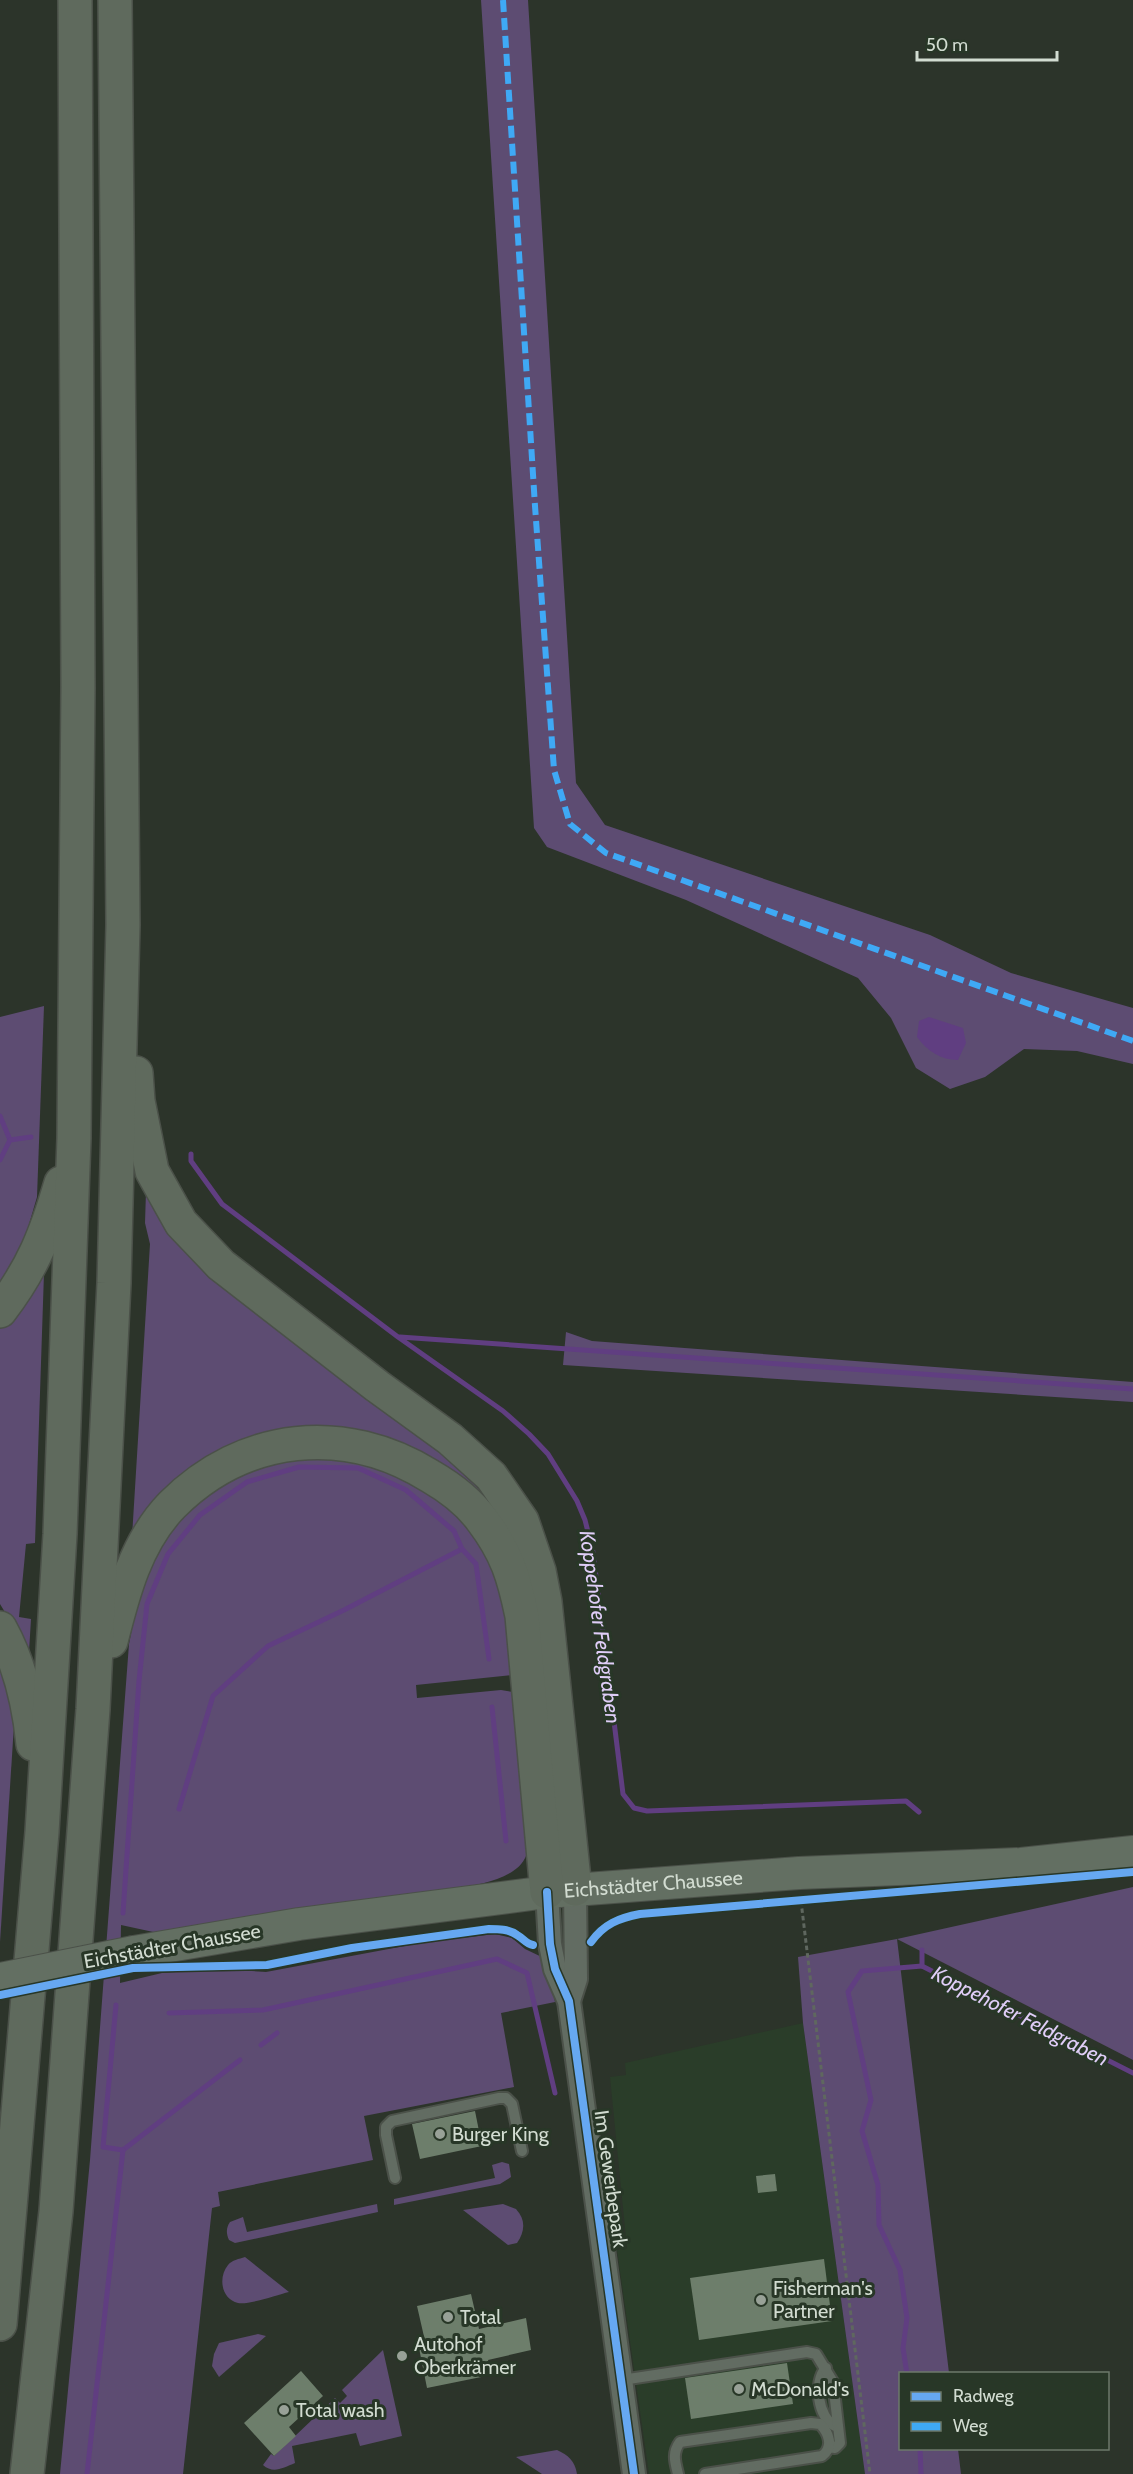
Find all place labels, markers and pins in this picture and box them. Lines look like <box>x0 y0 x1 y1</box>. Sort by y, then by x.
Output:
place label: Burger King <box>452 2122 550 2146</box>
marker: Burger King <box>433 2127 447 2141</box>
place label: Fisherman's Partner <box>773 2276 873 2323</box>
marker: Fisherman's Partner <box>754 2293 768 2307</box>
place label: Total <box>460 2305 501 2329</box>
marker: Total <box>441 2310 455 2324</box>
place label: Autohof Oberkrämer <box>414 2332 516 2379</box>
marker: Autohof Oberkrämer <box>395 2349 409 2363</box>
place label: McDonald's <box>751 2377 849 2401</box>
marker: McDonald's <box>732 2382 746 2396</box>
place label: Total wash <box>296 2398 385 2422</box>
marker: Total wash <box>277 2403 291 2417</box>

